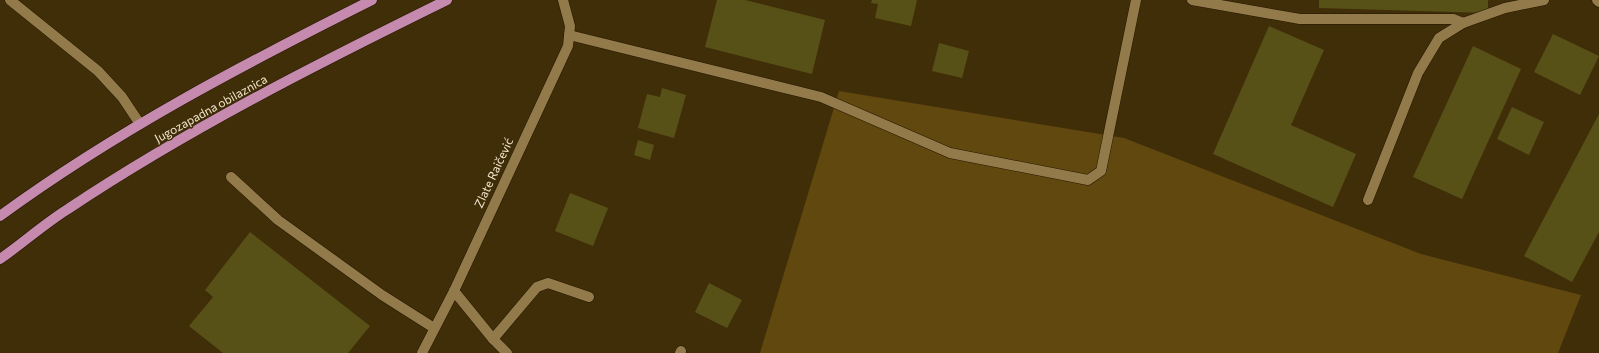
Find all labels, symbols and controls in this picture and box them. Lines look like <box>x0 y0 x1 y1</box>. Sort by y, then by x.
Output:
street label: Jugozapadna obilaznica <box>152 71 270 146</box>
street label: Zlate Raičević <box>471 135 515 210</box>

